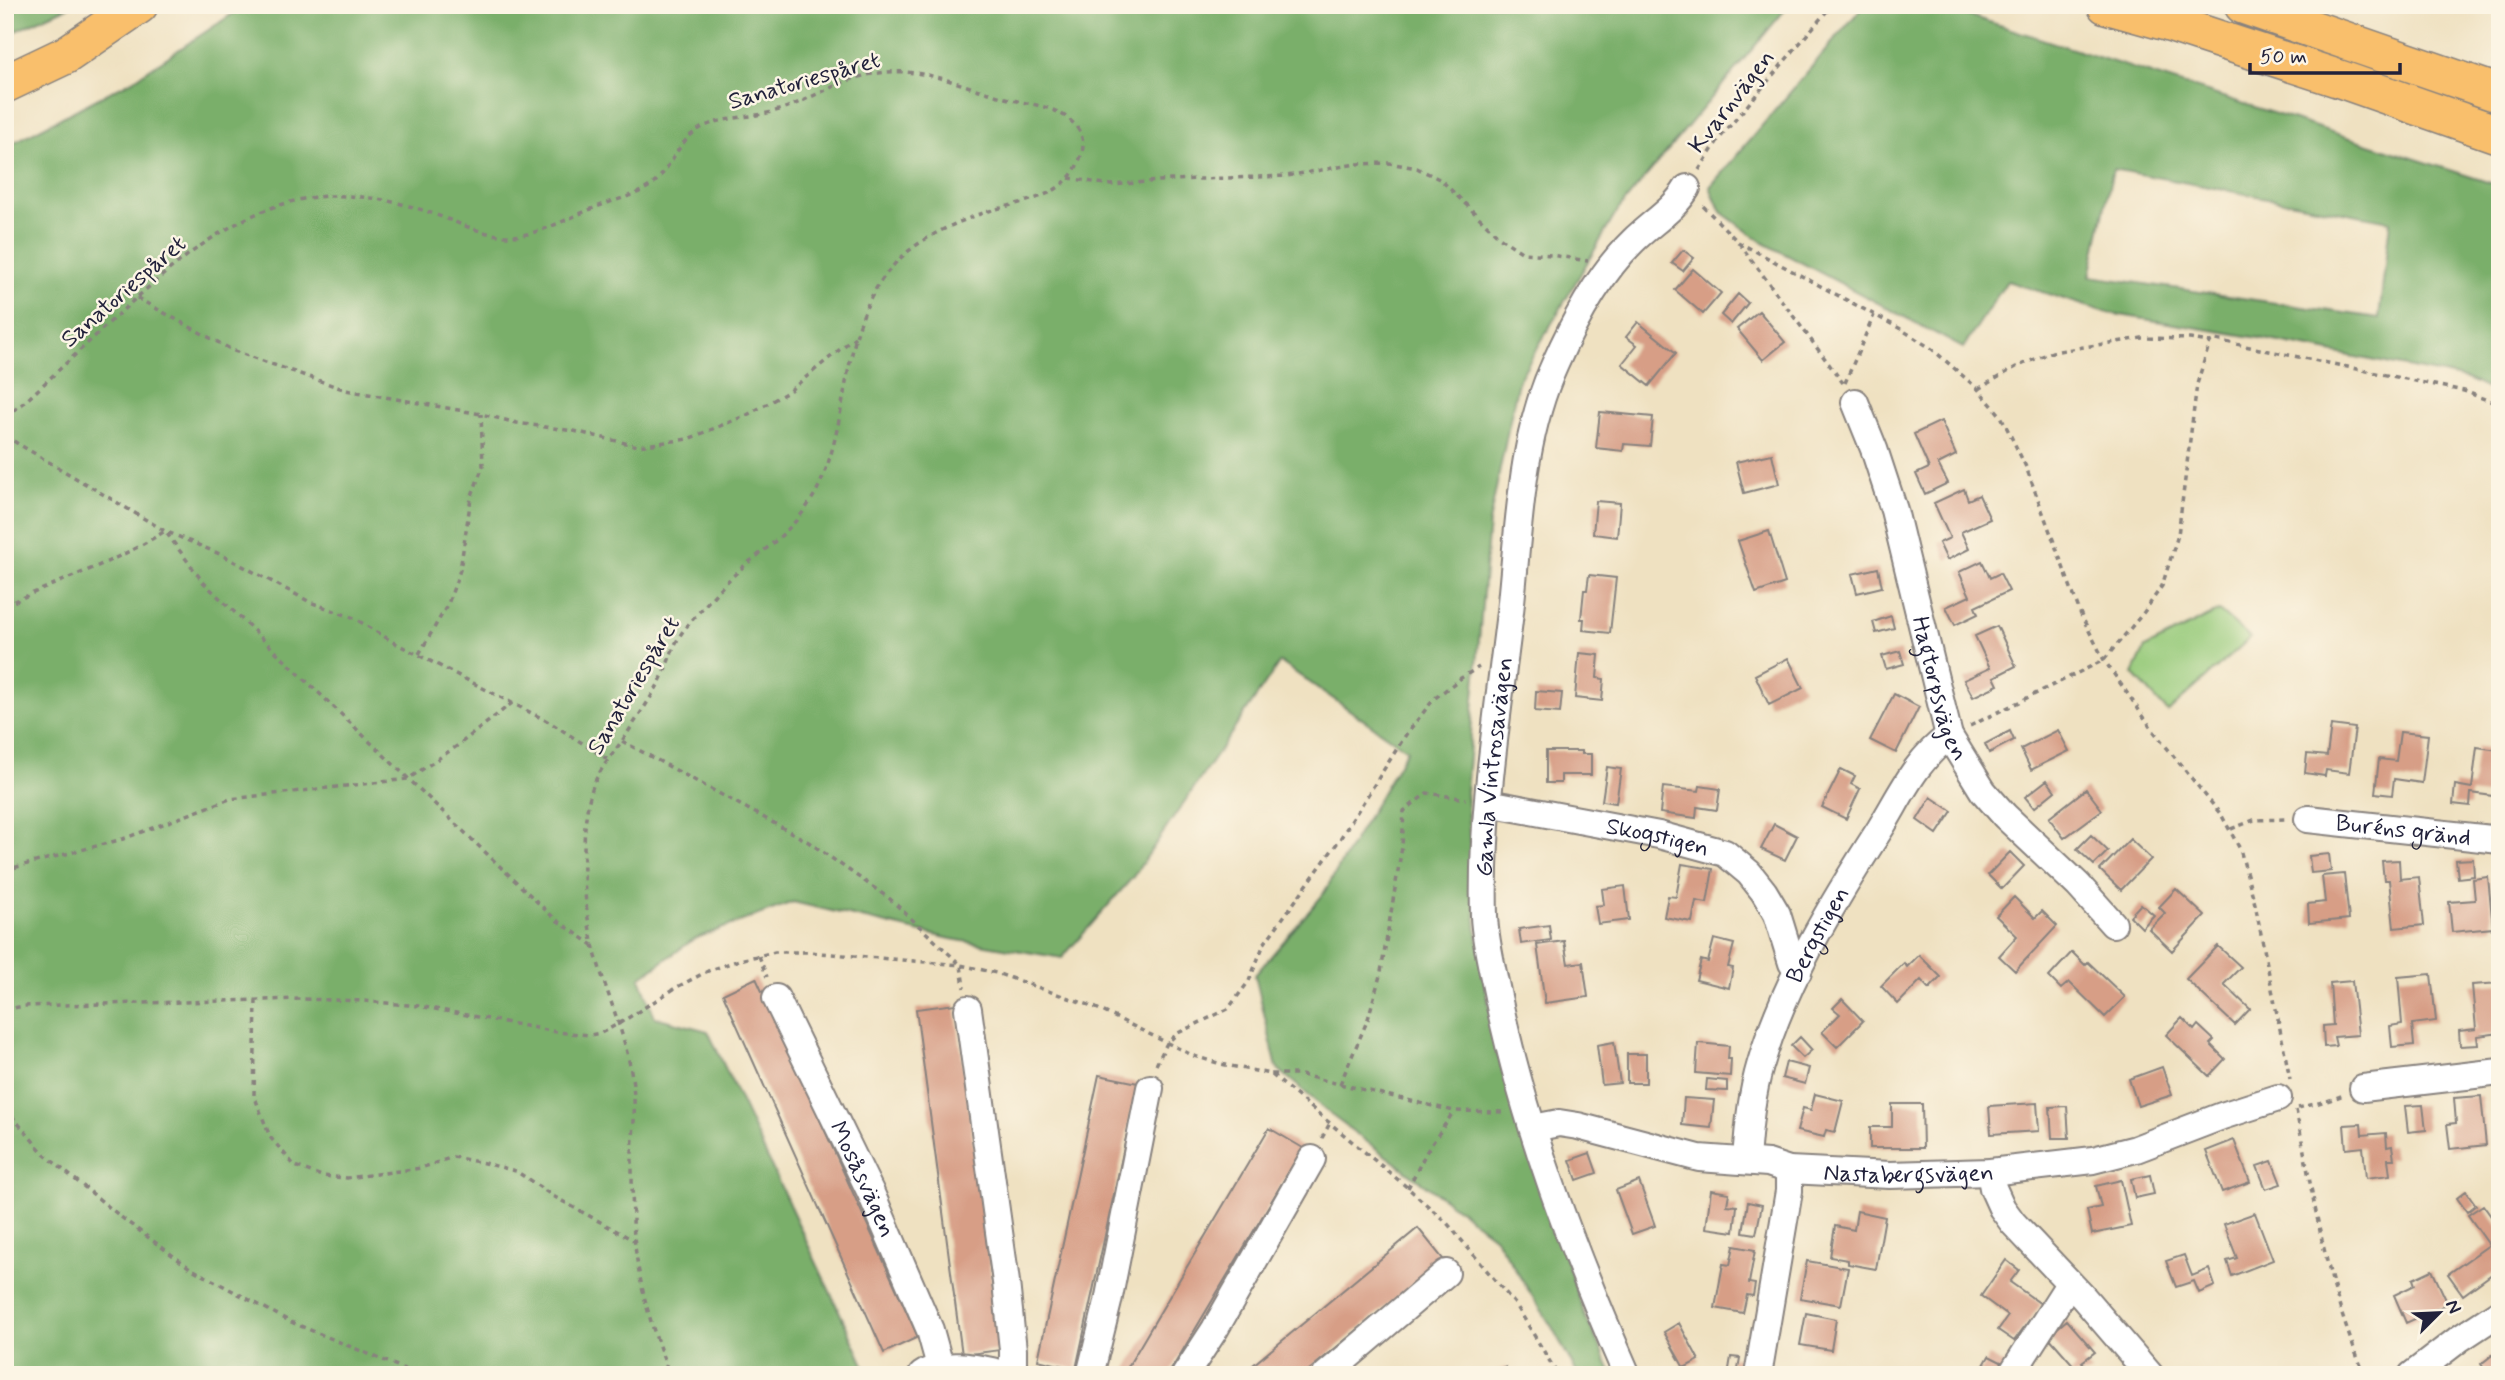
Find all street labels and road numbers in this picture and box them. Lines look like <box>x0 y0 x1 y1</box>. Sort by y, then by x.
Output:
street label: Kvarnvägen <box>1682 44 1782 160</box>
street label: Sanatoriespåret <box>725 45 884 118</box>
street label: Sanatoriespåret <box>55 229 193 355</box>
street label: Sanatoriespåret <box>581 611 688 761</box>
street label: Hagtorpsvägen <box>1903 613 1974 767</box>
street label: Gamla Vintrosavägen <box>1470 655 1521 877</box>
street label: Buréns gränd <box>2334 808 2472 854</box>
street label: Skogstigen <box>1603 811 1712 865</box>
street label: Bergstigen <box>1780 881 1857 988</box>
street label: Mosåsvägen <box>821 1116 902 1242</box>
street label: Nastabergsvägen <box>1823 1158 1994 1194</box>

